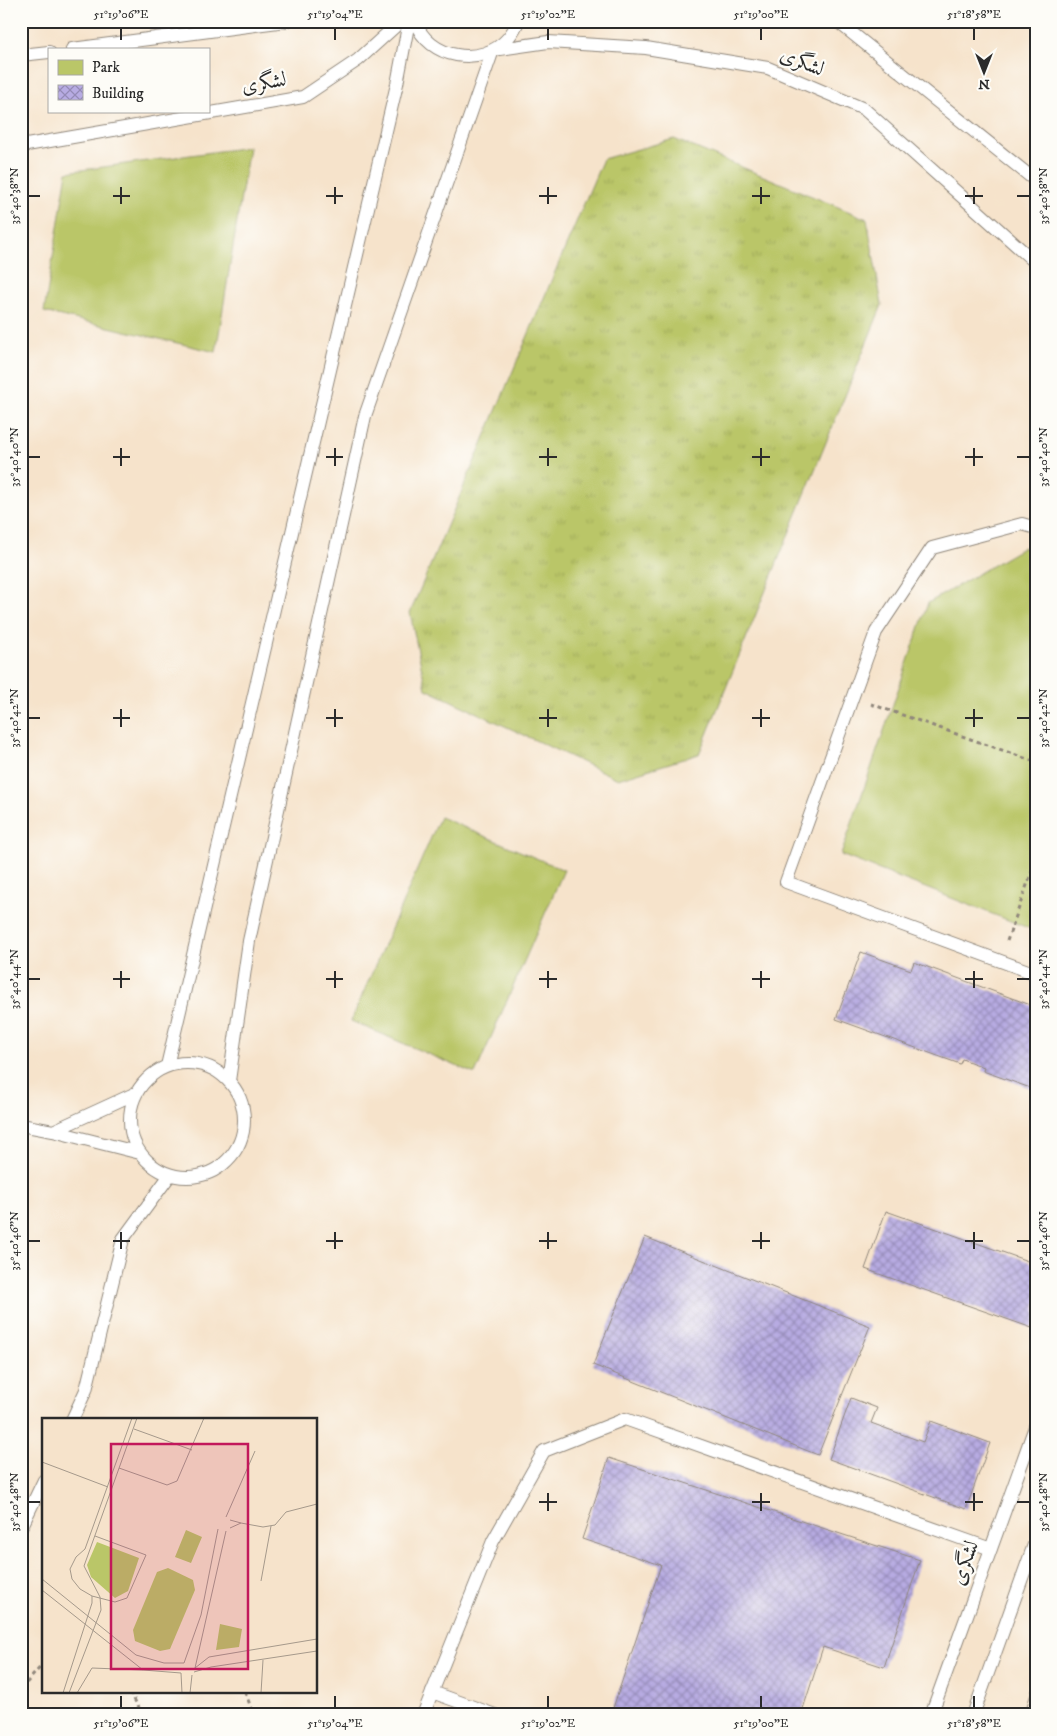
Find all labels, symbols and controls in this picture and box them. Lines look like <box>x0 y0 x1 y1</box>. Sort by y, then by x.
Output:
text: 51°19'06"E <box>94 7 149 22</box>
text: 51°19'04"E <box>307 7 363 22</box>
text: 51°19'02"E <box>521 7 576 22</box>
text: 51°19'00"E <box>733 7 789 22</box>
text: 51°18'58"E <box>947 7 1002 22</box>
street label: لشگری <box>776 40 828 83</box>
legend <box>48 48 210 112</box>
north arrow <box>960 48 1010 98</box>
text: Park <box>92 58 121 77</box>
street label: لشگری <box>239 65 289 100</box>
text: N <box>978 75 990 93</box>
text: Building <box>92 84 144 103</box>
text: 35°40'38"N <box>7 167 22 225</box>
text: 35°40'38"N <box>1036 167 1051 225</box>
text: 35°40'40"N <box>7 427 22 487</box>
text: 35°40'40"N <box>1036 427 1051 487</box>
text: 35°40'42"N <box>7 688 22 748</box>
text: 35°40'42"N <box>1036 688 1051 748</box>
text: 35°40'44"N <box>7 949 22 1009</box>
text: 35°40'44"N <box>1036 949 1051 1009</box>
text: 35°40'46"N <box>7 1211 22 1271</box>
text: 35°40'46"N <box>1036 1211 1051 1271</box>
inset map <box>42 1418 318 1694</box>
text: 35°40'48"N <box>7 1472 22 1532</box>
text: 35°40'48"N <box>1036 1472 1051 1532</box>
street label: لشگری <box>944 1537 985 1589</box>
text: 51°19'06"E <box>94 1716 149 1731</box>
text: 51°19'04"E <box>307 1716 363 1731</box>
text: 51°19'02"E <box>521 1716 576 1731</box>
text: 51°19'00"E <box>733 1716 789 1731</box>
text: 51°18'58"E <box>947 1716 1002 1731</box>

